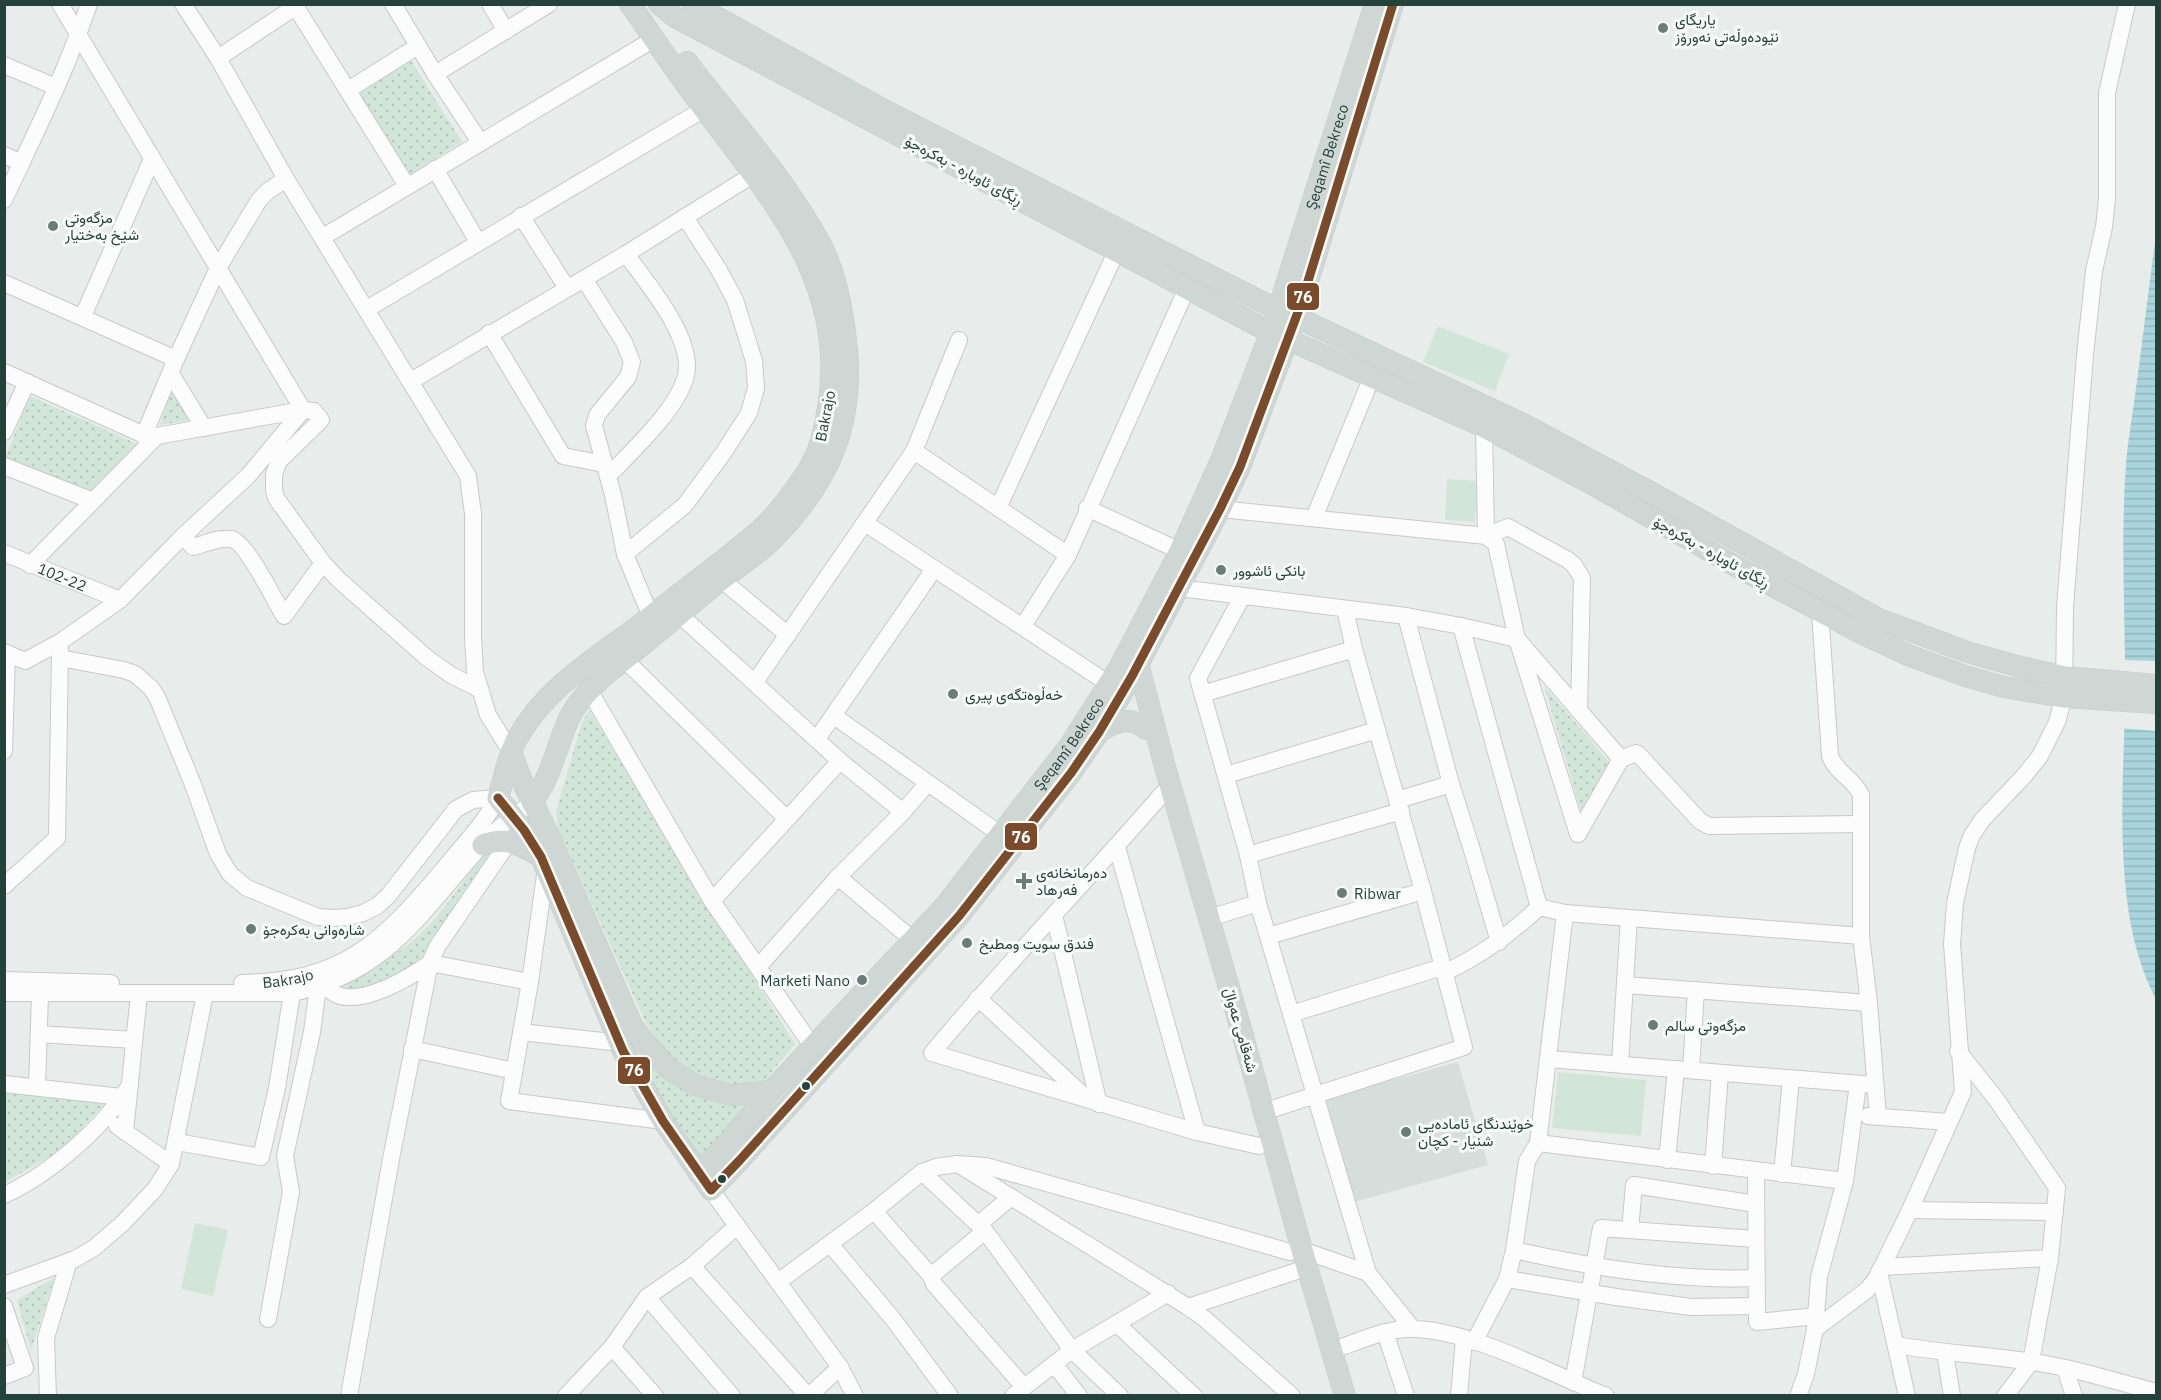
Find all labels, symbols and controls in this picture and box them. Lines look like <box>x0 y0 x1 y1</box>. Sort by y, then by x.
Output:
place label: یاریگای نێودەوڵەتی نەورۆز <box>1674 10 1779 47</box>
marker: یاریگای نێودەوڵەتی نەورۆز <box>1656 21 1670 35</box>
street label: Şeqamî Bekreco <box>1301 102 1352 212</box>
street label: ڕێگای ئاوبارە - بەکرەجۆ <box>901 131 1026 212</box>
place label: مزگەوتی شێخ بەختیار <box>64 208 139 246</box>
marker: مزگەوتی شێخ بەختیار <box>46 219 60 233</box>
line badge: 76 <box>1286 282 1320 311</box>
text: 76 <box>1293 287 1313 307</box>
street label: Bakrajo <box>811 389 839 443</box>
street label: ڕێگای ئاوبارە - بەکرەجۆ <box>1649 512 1774 595</box>
street label: 102-22 <box>35 558 90 595</box>
place label: بانکی ئاشوور <box>1232 561 1305 581</box>
marker: بانکی ئاشوور <box>1214 563 1228 577</box>
place label: خەڵوەتگەی پیری <box>965 685 1063 705</box>
marker: خەڵوەتگەی پیری <box>946 687 960 701</box>
street label: Şeqamî Bekreco <box>1029 693 1108 794</box>
line badge: 76 <box>1004 822 1038 851</box>
text: 76 <box>1011 827 1031 847</box>
place label: دەرمانخانەی فەرھاد <box>1036 863 1107 899</box>
marker: دەرمانخانەی فەرھاد <box>1017 874 1031 888</box>
place label: Ribwar <box>1354 884 1401 903</box>
marker: Ribwar <box>1335 886 1349 900</box>
place label: شارەوانی بەکرەجۆ <box>263 920 365 940</box>
marker: شارەوانی بەکرەجۆ <box>244 922 258 936</box>
place label: فندق سويت ومطبخ <box>979 934 1094 955</box>
marker: فندق سويت ومطبخ <box>960 936 974 950</box>
street label: Bakrajo <box>262 964 315 992</box>
place label: Marketi Nano <box>760 971 850 990</box>
marker: Marketi Nano <box>855 973 869 987</box>
street label: شەقامی عەواڵ <box>1219 985 1262 1075</box>
place label: مزگەوتی سالم <box>1665 1016 1746 1036</box>
marker: مزگەوتی سالم <box>1646 1018 1660 1032</box>
line badge: 76 <box>617 1056 651 1085</box>
text: 76 <box>624 1060 644 1080</box>
unlabelled marker <box>800 1080 812 1092</box>
place label: خوێندنگای ئامادەیی شنیار - کچان <box>1418 1114 1533 1151</box>
marker: خوێندنگای ئامادەیی شنیار - کچان <box>1399 1125 1413 1139</box>
unlabelled marker <box>716 1173 728 1185</box>

